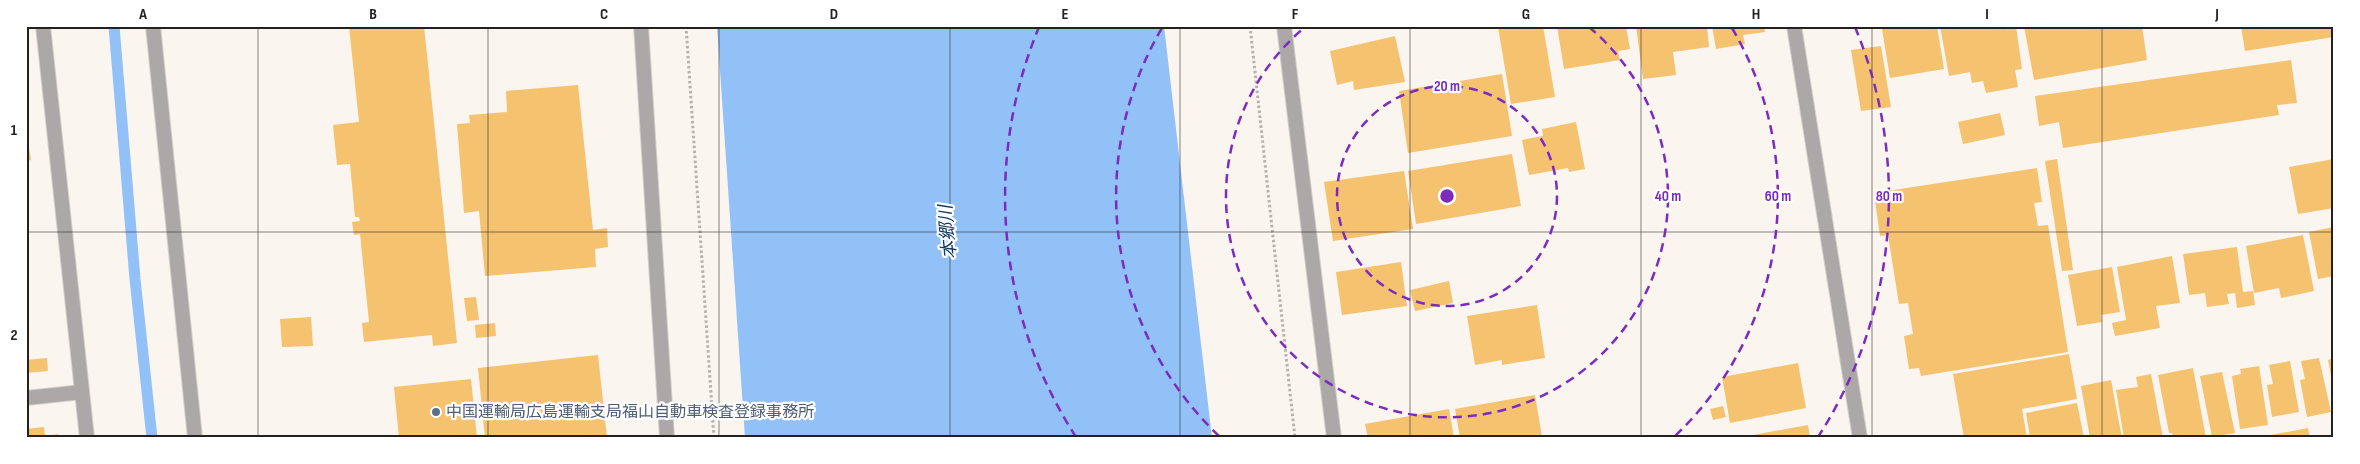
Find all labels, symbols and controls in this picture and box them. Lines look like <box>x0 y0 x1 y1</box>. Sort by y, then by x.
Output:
text: A <box>138 5 147 24</box>
text: B <box>369 5 377 24</box>
text: C <box>600 5 608 24</box>
text: D <box>830 5 838 24</box>
text: E <box>1062 5 1069 24</box>
text: F <box>1292 5 1299 24</box>
text: G <box>1522 5 1530 24</box>
text: H <box>1752 5 1760 24</box>
text: I <box>1985 5 1989 24</box>
text: J <box>2214 5 2219 24</box>
text: 20 m <box>1434 77 1460 96</box>
text: 1 <box>11 121 18 140</box>
centre of rings <box>1438 187 1456 205</box>
text: 40 m <box>1655 187 1681 206</box>
text: 60 m <box>1765 187 1791 206</box>
text: 80 m <box>1876 187 1902 206</box>
water label: 本郷川 <box>935 202 961 260</box>
text: 2 <box>10 326 18 345</box>
place label: 中国運輸局広島運輸支局福山自動車検査登録事務所 <box>446 403 814 422</box>
marker: 中国運輸局広島運輸支局福山自動車検査登録事務所 <box>430 406 442 418</box>

